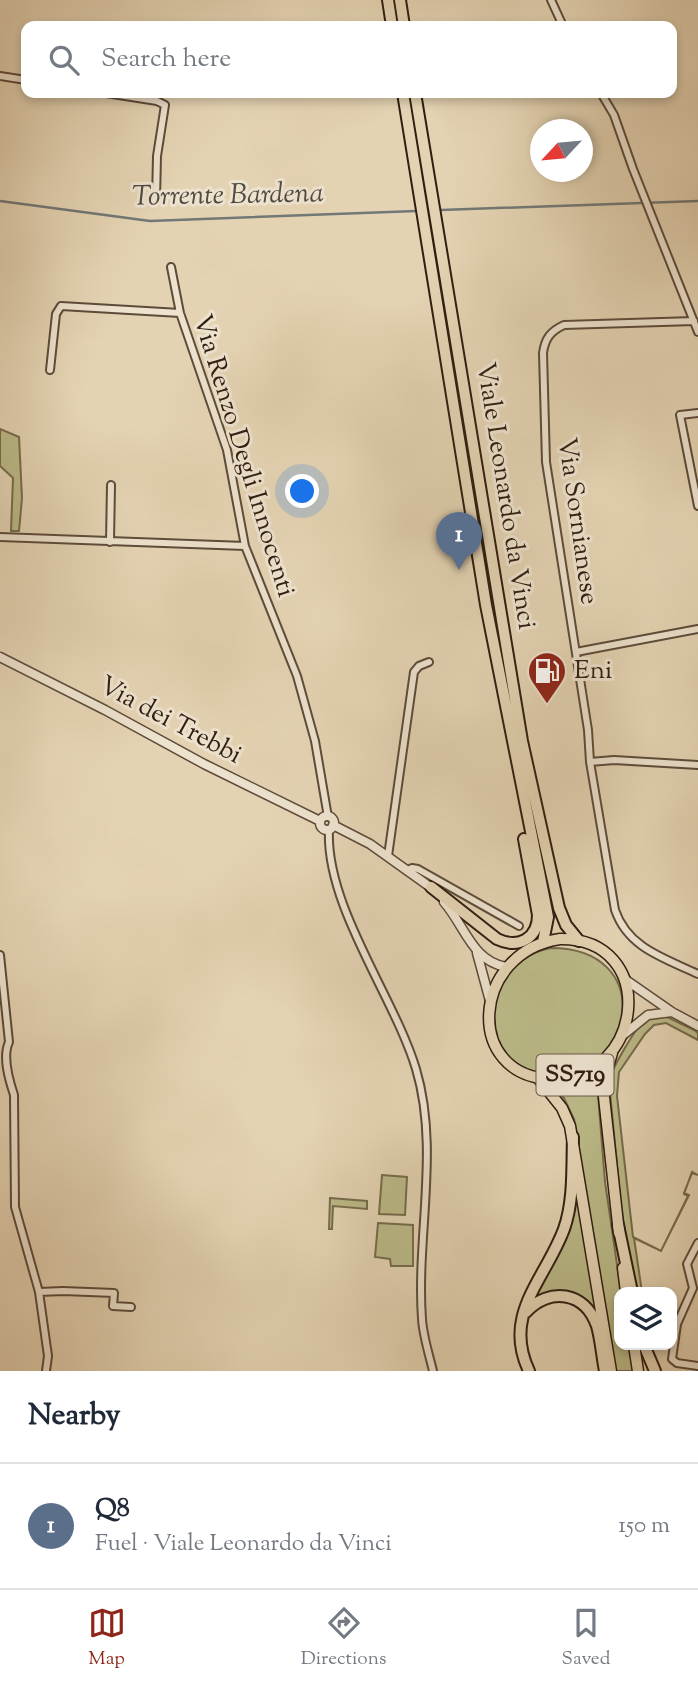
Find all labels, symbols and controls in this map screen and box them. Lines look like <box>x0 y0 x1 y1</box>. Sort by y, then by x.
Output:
search box <box>21 21 677 98</box>
icon: search <box>45 41 83 79</box>
text: Search here <box>101 41 231 78</box>
north arrow <box>530 119 593 182</box>
water label: Torrente Bardena <box>132 174 324 218</box>
street label: Via Renzo Degli Innocenti <box>182 310 304 602</box>
street label: Viale Leonardo da Vinci <box>466 360 544 632</box>
street label: Via Sornianese <box>547 435 607 607</box>
your location <box>285 474 319 508</box>
pin: 1 <box>436 512 482 570</box>
fuel station icon: Eni <box>526 650 568 705</box>
place label: Eni <box>574 653 612 690</box>
street label: Via dei Trebbi <box>92 668 248 774</box>
road number: SS719 <box>536 1055 614 1096</box>
map controls <box>614 1287 677 1350</box>
button: layers <box>614 1287 677 1350</box>
text: Nearby <box>28 1395 120 1438</box>
text: Q8 <box>95 1491 130 1528</box>
text: 1 <box>47 1510 55 1543</box>
text: 150 m <box>618 1510 670 1543</box>
text: Fuel · Viale Leonardo da Vinci <box>95 1528 392 1561</box>
tab: Map <box>88 1604 126 1673</box>
tab: Directions <box>301 1604 386 1673</box>
tab: Saved <box>562 1604 610 1673</box>

